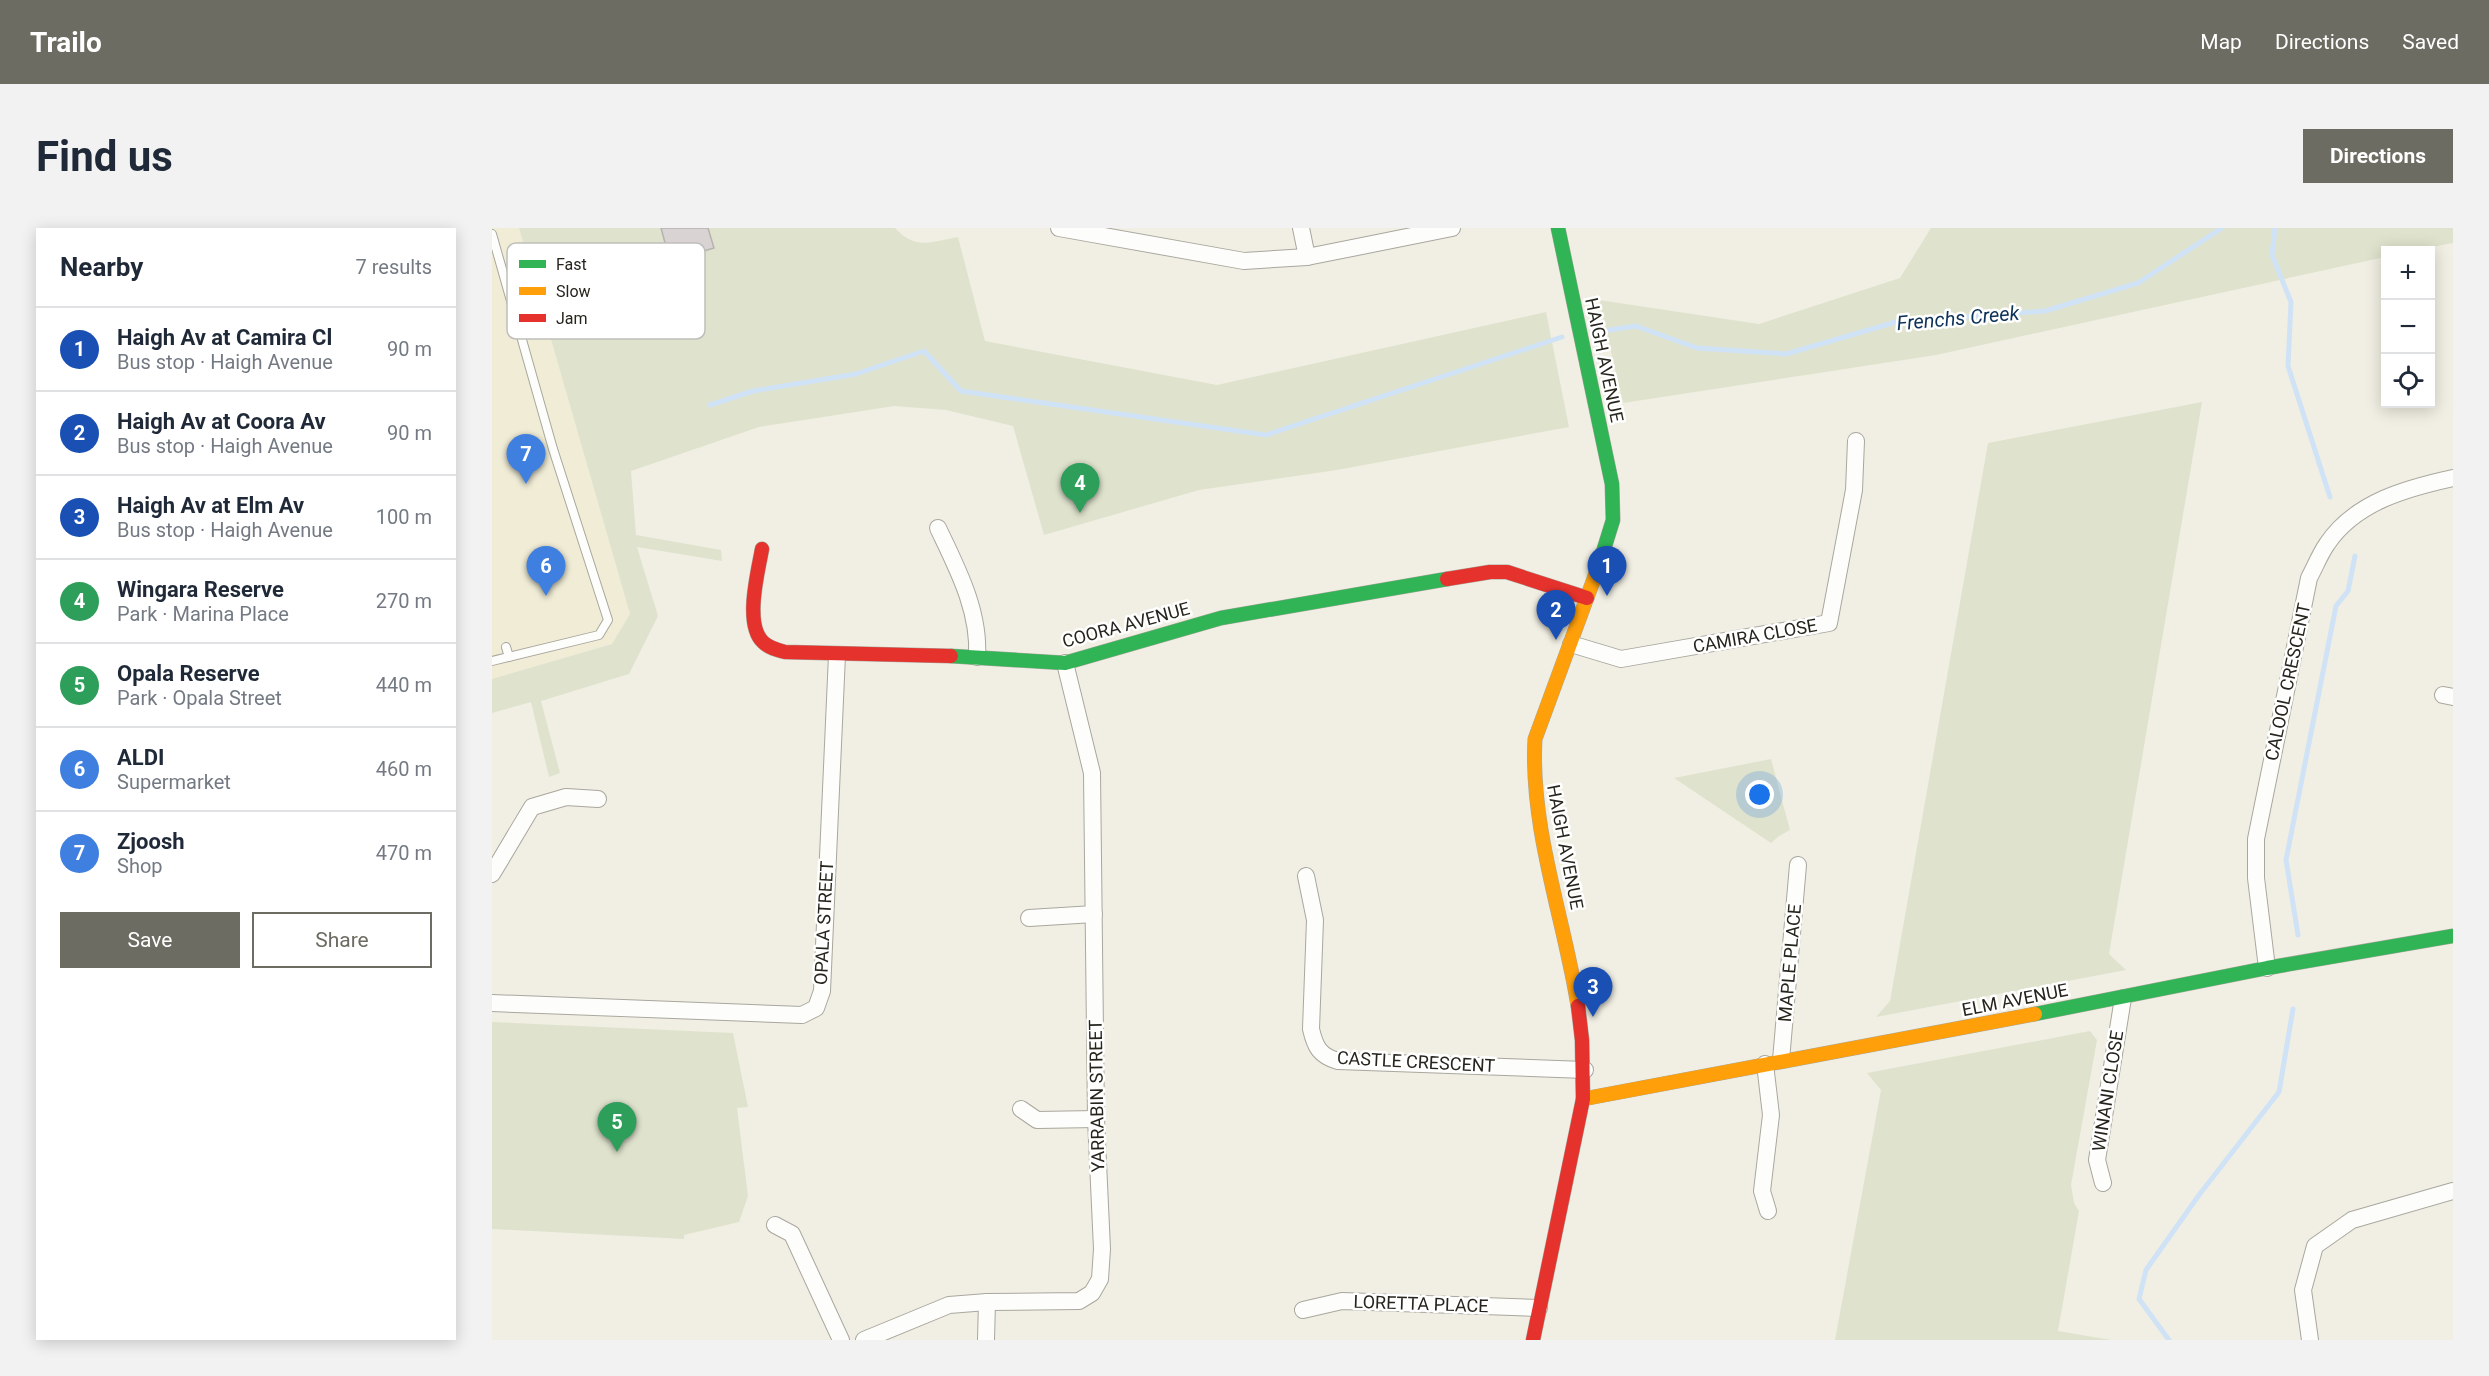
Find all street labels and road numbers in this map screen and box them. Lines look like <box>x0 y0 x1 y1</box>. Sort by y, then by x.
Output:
street label: HAIGH AVENUE <box>1581 296 1628 424</box>
street label: COORA AVENUE <box>1060 597 1192 652</box>
street label: CALOOL CRESCENT <box>2261 601 2315 763</box>
street label: CAMIRA CLOSE <box>1691 614 1819 657</box>
street label: HAIGH AVENUE <box>1543 783 1588 911</box>
street label: OPALA STREET <box>810 860 837 986</box>
street label: MAPLE PLACE <box>1774 903 1805 1023</box>
street label: ELM AVENUE <box>1960 979 2070 1020</box>
street label: YARRABIN STREET <box>1085 1019 1108 1173</box>
street label: WINANI CLOSE <box>2088 1029 2127 1153</box>
street label: CASTLE CRESCENT <box>1336 1047 1496 1076</box>
street label: LORETTA PLACE <box>1353 1291 1489 1316</box>

